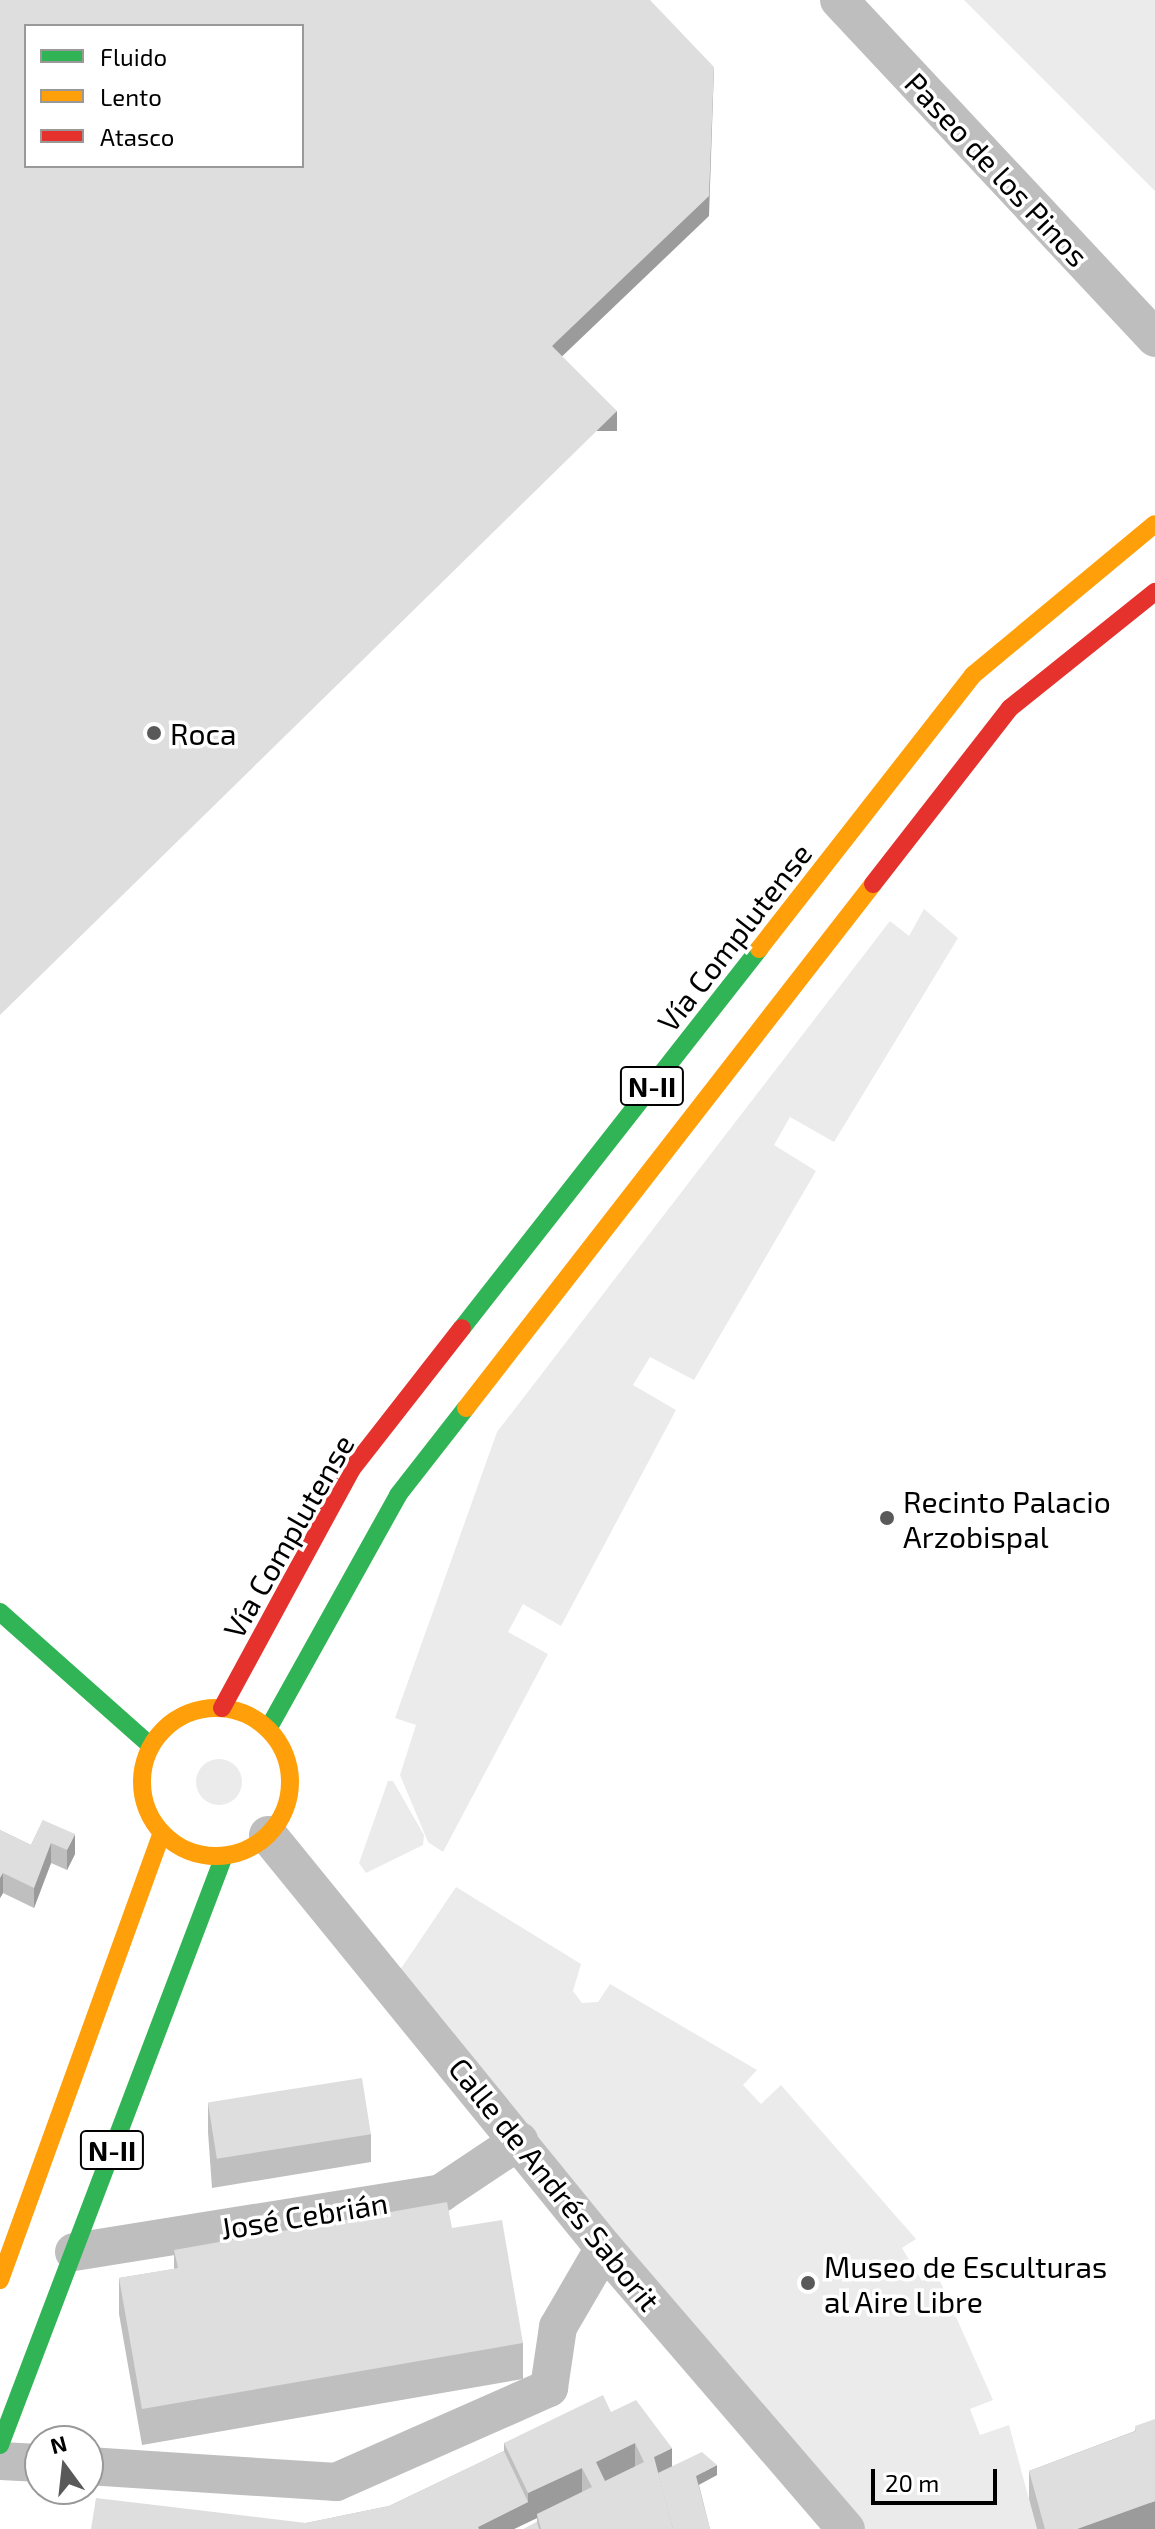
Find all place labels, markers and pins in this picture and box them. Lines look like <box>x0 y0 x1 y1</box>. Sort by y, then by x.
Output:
place label: Roca <box>170 715 237 751</box>
marker: Roca <box>145 724 163 742</box>
place label: Recinto Palacio Arzobispal <box>903 1483 1111 1554</box>
marker: Recinto Palacio Arzobispal <box>878 1509 896 1527</box>
place label: Museo de Esculturas al Aire Libre <box>824 2248 1107 2318</box>
marker: Museo de Esculturas al Aire Libre <box>799 2274 817 2292</box>

